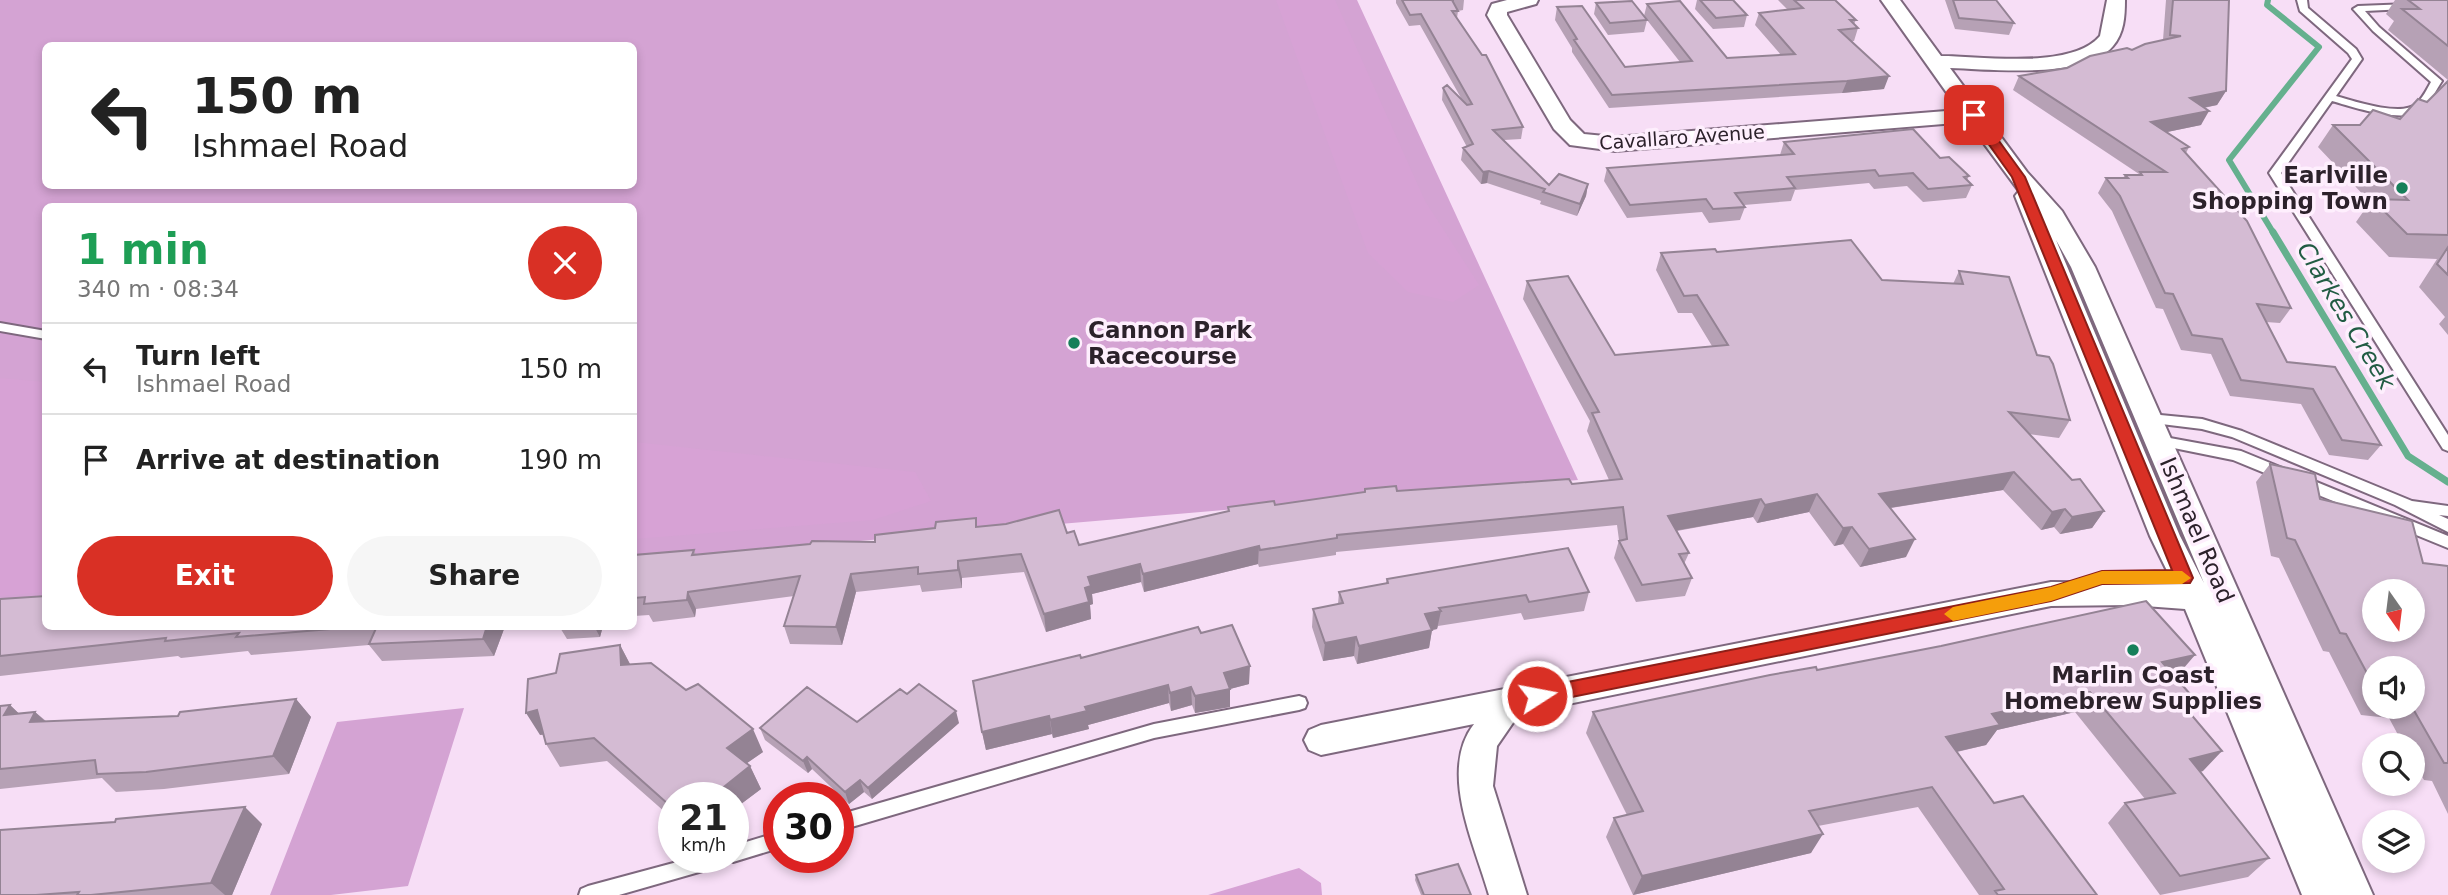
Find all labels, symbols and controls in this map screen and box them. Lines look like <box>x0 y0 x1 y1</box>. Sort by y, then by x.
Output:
text: 150 m <box>192 68 362 125</box>
icon: left <box>77 70 168 161</box>
pin <box>1944 85 2004 145</box>
icon: arrive <box>1955 96 1993 134</box>
street label: Cavallaro Avenue <box>1599 120 1765 154</box>
text: Ishmael Road <box>192 127 408 165</box>
place label: Earlville Shopping Town <box>2192 162 2388 214</box>
marker: Earlville Shopping Town <box>2394 180 2410 196</box>
text: 1 min <box>77 225 209 274</box>
button: close <box>528 226 602 300</box>
water label: Clarkes Creek <box>2291 237 2402 396</box>
text: 340 m · 08:34 <box>77 276 239 302</box>
place label: Cannon Park Racecourse <box>1088 317 1252 369</box>
marker: Cannon Park Racecourse <box>1066 335 1082 351</box>
text: Turn left <box>136 341 260 371</box>
icon: left <box>77 350 115 388</box>
text: 150 m <box>519 354 602 384</box>
text: Ishmael Road <box>136 371 291 397</box>
icon: arrive <box>77 441 115 479</box>
text: Arrive at destination <box>136 445 440 475</box>
text: 190 m <box>519 445 602 475</box>
street label: Ishmael Road <box>2155 453 2239 607</box>
button: Exit <box>77 536 333 616</box>
button: Share <box>347 536 602 616</box>
north arrow <box>2362 579 2426 642</box>
map controls <box>2362 579 2425 873</box>
marker: Marlin Coast Homebrew Supplies <box>2125 642 2141 658</box>
button: sound <box>2362 656 2425 719</box>
position arrow <box>1500 659 1574 733</box>
place label: Marlin Coast Homebrew Supplies <box>2004 662 2262 714</box>
button: search <box>2362 733 2425 796</box>
speed limit sign: 30 <box>763 782 854 873</box>
text: 21 <box>679 798 728 838</box>
button: layers <box>2362 810 2425 873</box>
text: km/h <box>681 834 726 855</box>

